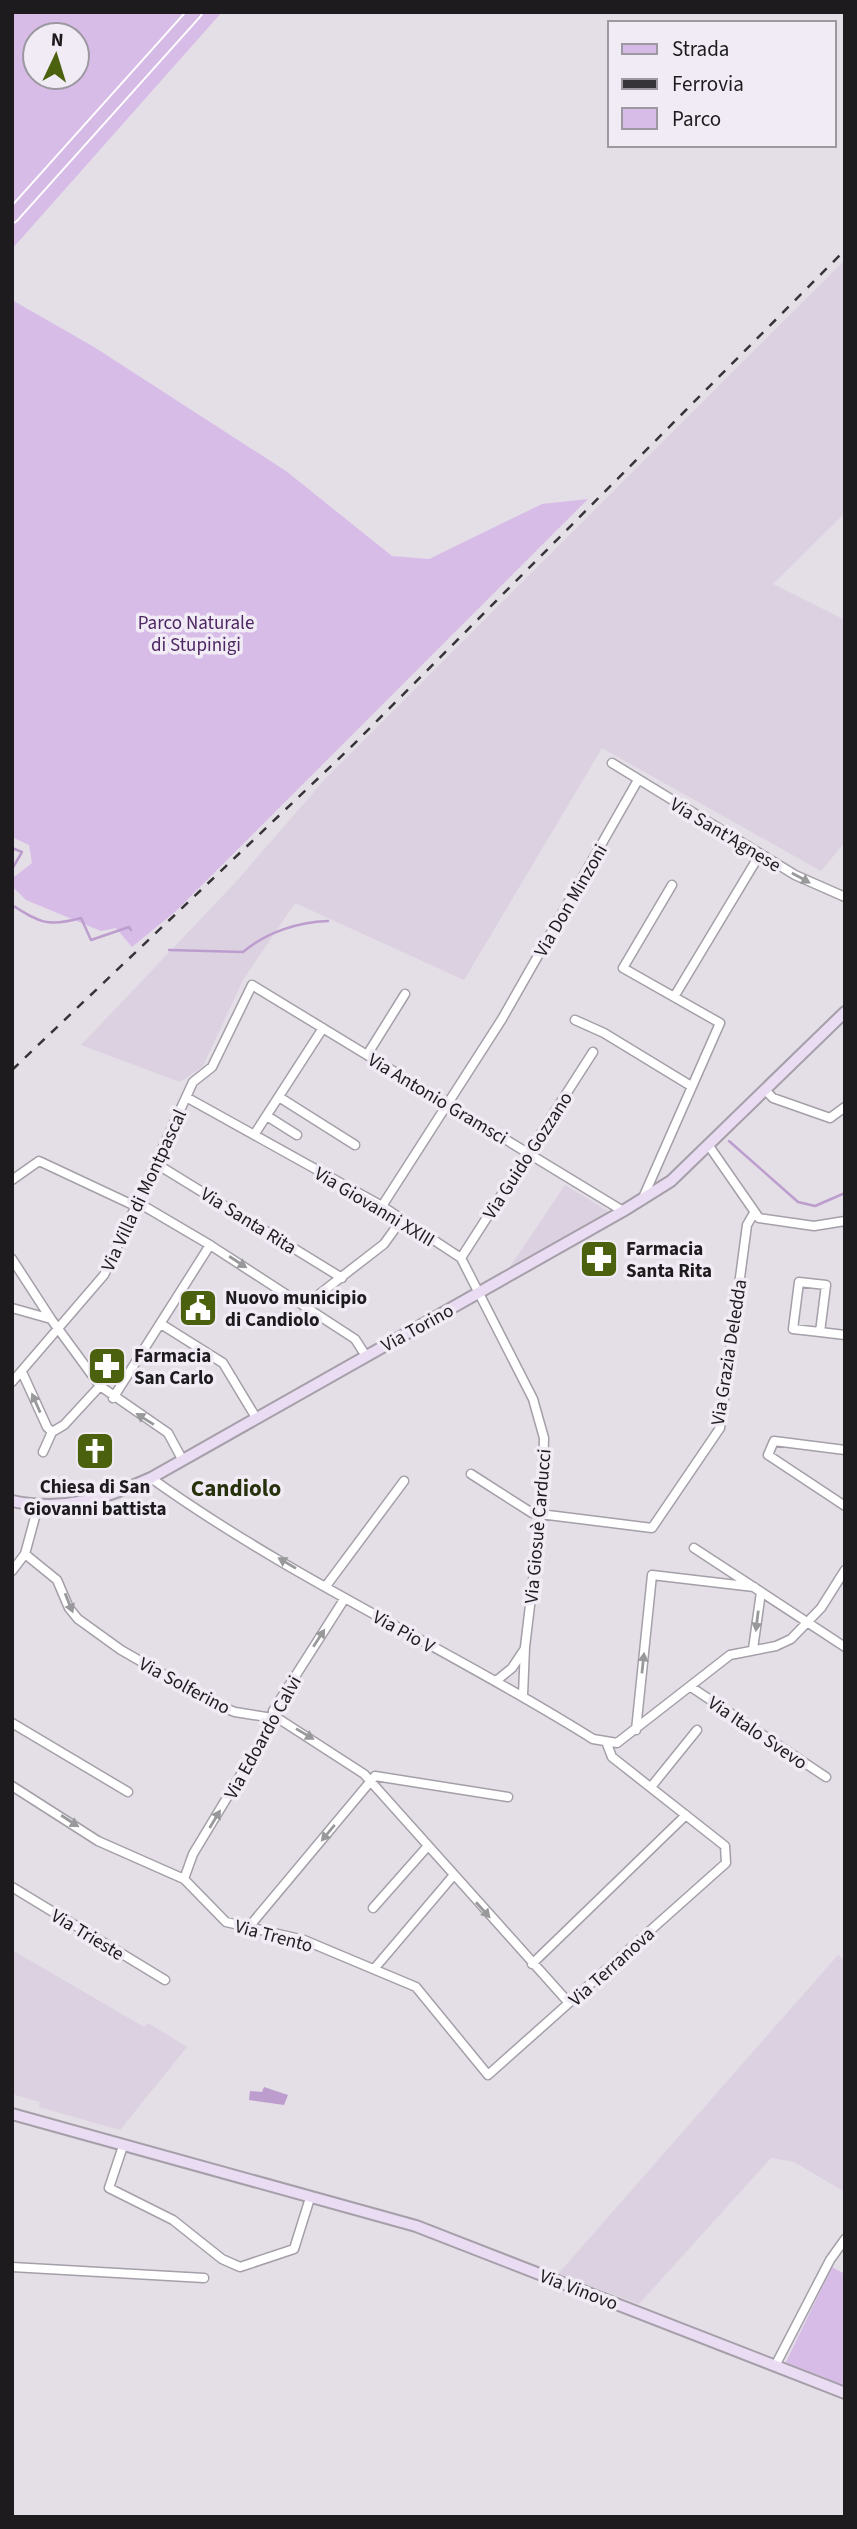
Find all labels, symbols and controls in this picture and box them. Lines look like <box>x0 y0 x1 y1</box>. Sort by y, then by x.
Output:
north arrow <box>21 21 91 91</box>
legend <box>608 21 836 147</box>
text: N <box>50 27 64 54</box>
text: Strada <box>672 34 729 64</box>
text: Ferrovia <box>672 69 744 99</box>
text: Parco <box>672 104 721 134</box>
park label: Parco Naturale di Stupinigi <box>138 610 254 659</box>
street label: Via Sant'Agnese <box>665 791 786 879</box>
street label: Via Don Minzoni <box>528 839 615 962</box>
one-way arrow <box>792 872 811 884</box>
street label: Via Antonio Gramsci <box>362 1047 512 1152</box>
street label: Via Guido Gozzano <box>477 1087 580 1225</box>
street label: Via Villa di Montpascal <box>95 1105 194 1276</box>
street label: Via Giovanni XXIII <box>309 1161 440 1254</box>
street label: Via Santa Rita <box>195 1181 301 1261</box>
place label: Farmacia Santa Rita <box>626 1236 712 1285</box>
pharmacy icon: Farmacia Santa Rita <box>578 1238 620 1280</box>
one-way arrow <box>228 1256 247 1269</box>
street label: Via Grazia Deledda <box>705 1277 754 1427</box>
place label: Nuovo municipio di Candiolo <box>225 1285 367 1334</box>
public building icon: Nuovo municipio di Candiolo <box>177 1287 219 1329</box>
street label: Via Torino <box>377 1297 459 1359</box>
place label: Farmacia San Carlo <box>134 1343 214 1392</box>
pharmacy icon: Farmacia San Carlo <box>86 1345 128 1387</box>
one-way arrow <box>30 1392 41 1413</box>
one-way arrow <box>136 1412 155 1425</box>
church icon: Chiesa di San Giovanni battista <box>74 1430 116 1472</box>
street label: Via Giosuè Carducci <box>518 1448 559 1605</box>
district label: Candiolo <box>191 1472 281 1505</box>
place label: Chiesa di San Giovanni battista <box>24 1474 166 1523</box>
one-way arrow <box>277 1557 296 1569</box>
one-way arrow <box>64 1593 75 1614</box>
street label: Via Pio V <box>367 1604 439 1660</box>
one-way arrow <box>751 1610 762 1632</box>
one-way arrow <box>313 1629 326 1648</box>
street label: Via Solferino <box>134 1651 235 1722</box>
one-way arrow <box>638 1651 649 1673</box>
street label: Via Edoardo Calvi <box>218 1671 308 1804</box>
street label: Via Italo Svevo <box>702 1690 812 1777</box>
one-way arrow <box>296 1727 315 1740</box>
one-way arrow <box>209 1809 222 1828</box>
one-way arrow <box>61 1815 80 1828</box>
one-way arrow <box>320 1824 336 1842</box>
one-way arrow <box>475 1901 491 1919</box>
street label: Via Trieste <box>46 1903 129 1968</box>
street label: Via Trento <box>232 1913 316 1960</box>
street label: Via Terranova <box>563 1921 661 2013</box>
street label: Via Vinovo <box>535 2263 622 2318</box>

